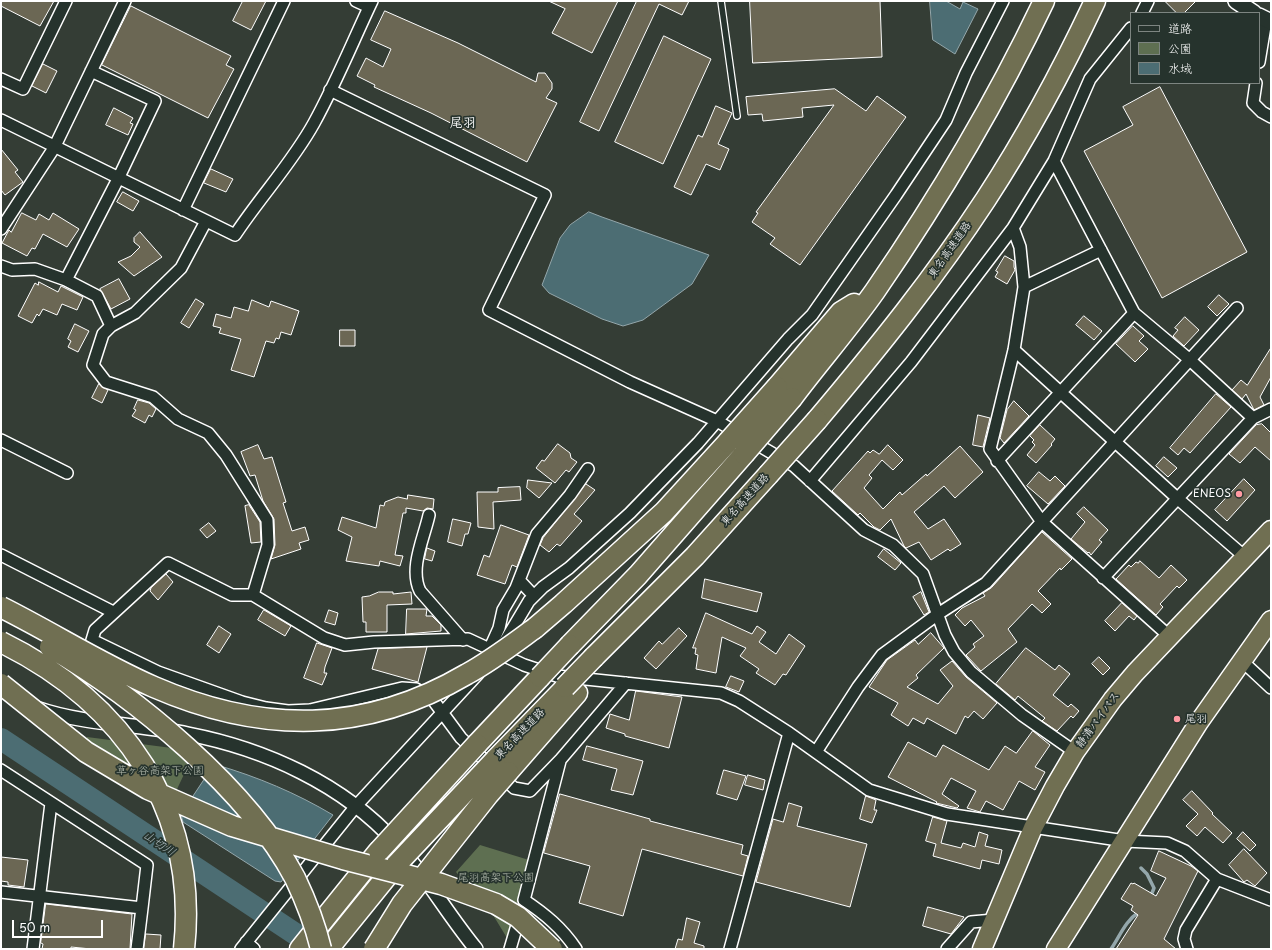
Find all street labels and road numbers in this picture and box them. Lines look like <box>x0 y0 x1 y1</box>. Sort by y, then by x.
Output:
street label: 東名高速道路 <box>926 219 974 281</box>
street label: 東名高速道路 <box>718 471 772 529</box>
street label: 静清バイパス <box>1073 689 1123 751</box>
street label: 東名高速道路 <box>492 706 548 762</box>

